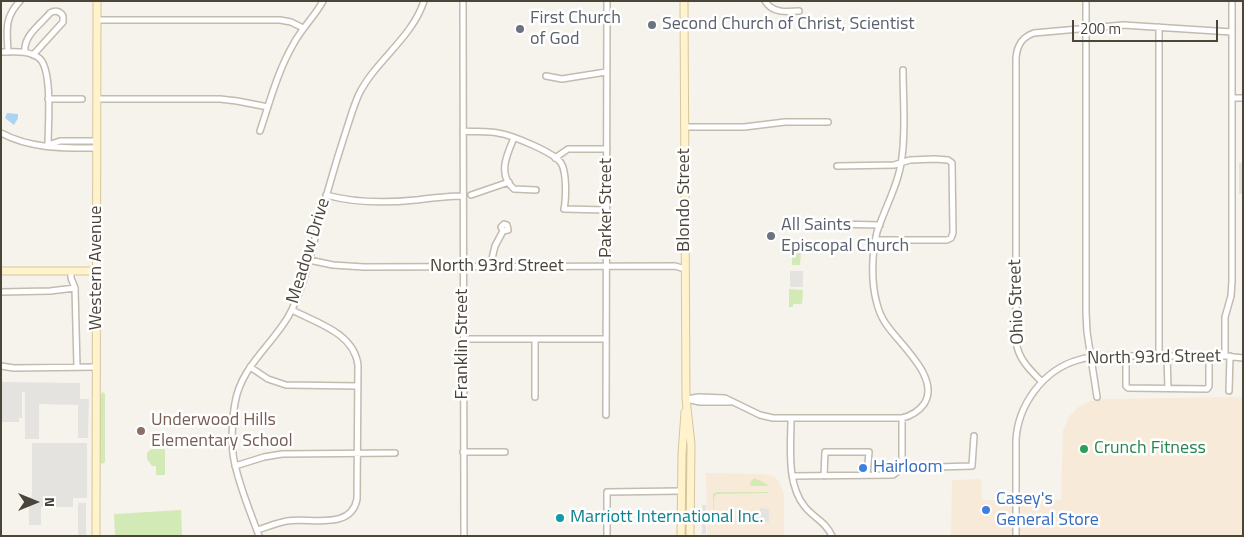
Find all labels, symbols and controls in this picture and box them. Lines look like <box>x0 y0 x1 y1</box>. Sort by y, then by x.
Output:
place label: First Church of God <box>530 8 621 50</box>
scale bar <box>1074 10 1220 42</box>
place label: Second Church of Christ, Scientist <box>662 14 915 36</box>
text: 200 m <box>1080 17 1121 40</box>
marker: Second Church of Christ, Scientist <box>646 19 658 31</box>
marker: First Church of God <box>514 23 526 35</box>
street label: Blondo Street <box>674 148 696 252</box>
street label: Parker Street <box>596 158 618 258</box>
street label: Meadow Drive <box>283 196 335 306</box>
street label: Western Avenue <box>86 206 108 330</box>
place label: All Saints Episcopal Church <box>781 215 909 258</box>
marker: All Saints Episcopal Church <box>765 230 777 242</box>
street label: North 93rd Street <box>430 256 564 278</box>
street label: Ohio Street <box>1005 259 1029 345</box>
street label: Franklin Street <box>452 289 474 399</box>
street label: North 93rd Street <box>1087 346 1221 370</box>
place label: Underwood Hills Elementary School <box>151 410 293 452</box>
marker: Underwood Hills Elementary School <box>135 425 147 437</box>
place label: Crunch Fitness <box>1094 438 1206 460</box>
marker: Crunch Fitness <box>1078 443 1090 455</box>
place label: Hairloom <box>873 457 943 479</box>
marker: Hairloom <box>857 462 869 474</box>
north arrow <box>10 477 60 527</box>
place label: Casey's General Store <box>996 489 1099 532</box>
text: N <box>40 497 61 507</box>
marker: Casey's General Store <box>980 504 992 516</box>
place label: Marriott International Inc. <box>570 507 763 529</box>
marker: Marriott International Inc. <box>554 512 566 524</box>

